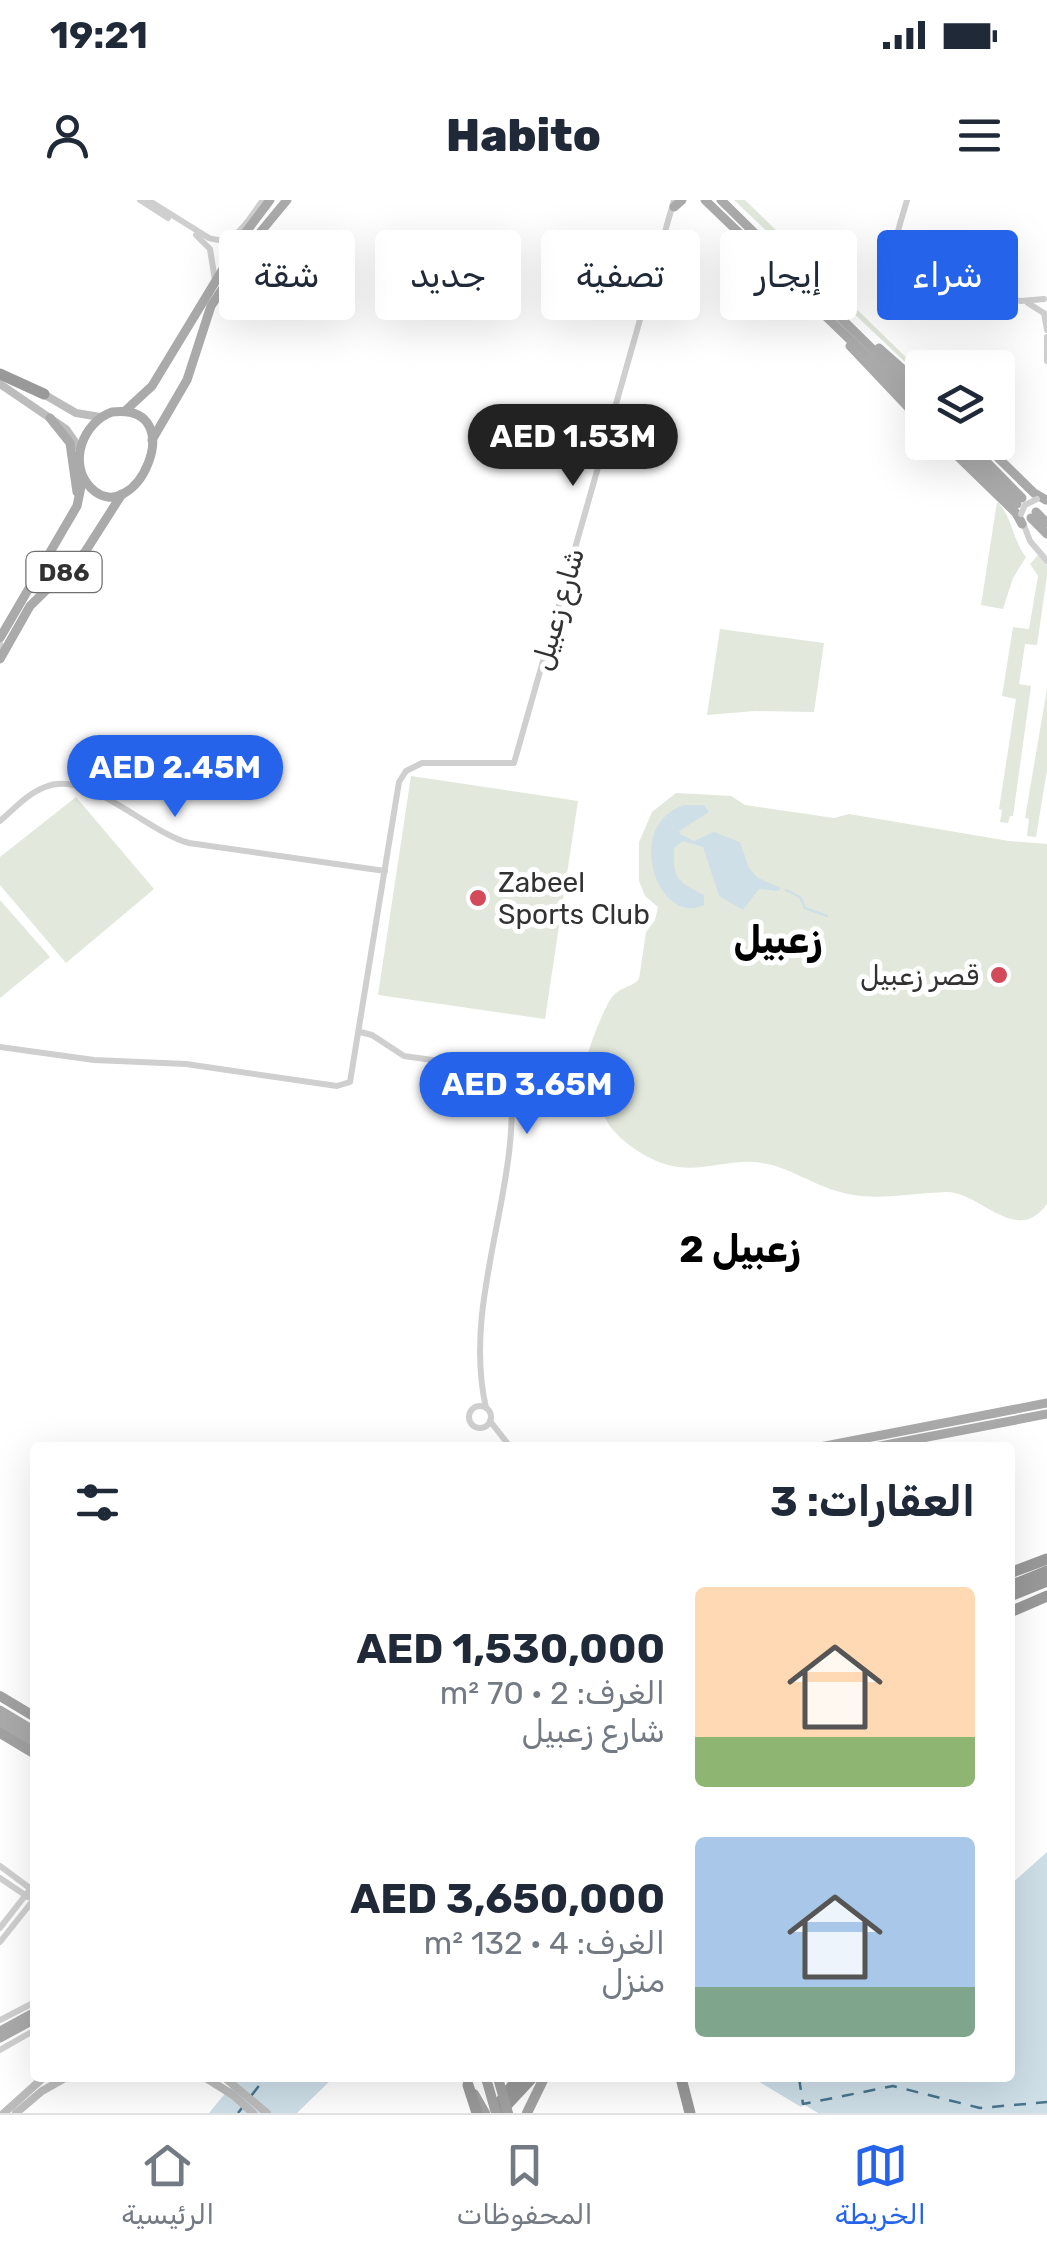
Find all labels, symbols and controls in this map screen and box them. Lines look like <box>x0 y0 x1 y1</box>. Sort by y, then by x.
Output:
text: 19:21 <box>50 12 148 58</box>
icon: person <box>40 108 95 163</box>
icon: menu <box>952 108 1007 163</box>
text: Habito <box>446 109 601 162</box>
chip: شقة <box>219 230 355 320</box>
chip: جديد <box>375 230 521 320</box>
chip: تصفية <box>541 230 700 320</box>
chip: إيجار <box>720 230 857 320</box>
chip: شراء <box>877 230 1018 320</box>
map controls <box>905 350 1015 460</box>
button: layers <box>905 350 1015 460</box>
pin: AED 1.53M <box>459 404 687 489</box>
text: AED 1.53M <box>490 417 656 455</box>
street label: شارع زعبيل <box>525 544 594 675</box>
road number: D86 <box>27 552 102 592</box>
pin: AED 2.45M <box>61 735 289 820</box>
text: AED 2.45M <box>89 748 261 786</box>
place label: Zabeel Sports Club <box>498 866 650 931</box>
marker: Zabeel Sports Club <box>467 887 489 909</box>
district label: زعبيل <box>734 917 822 963</box>
place label: قصر زعبيل <box>860 959 979 992</box>
marker: قصر زعبيل <box>988 964 1010 986</box>
pin: AED 3.65M <box>413 1052 641 1137</box>
text: AED 3.65M <box>441 1065 613 1103</box>
district label: زعبيل 2 <box>679 1226 801 1272</box>
icon: filters <box>70 1475 125 1530</box>
text: العقارات: 3 <box>770 1477 975 1527</box>
text: AED 1,530,000 <box>356 1624 665 1674</box>
icon: home <box>775 1627 895 1747</box>
text: الغرف: 2 · 70 m² <box>440 1674 665 1712</box>
text: شارع زعبيل <box>521 1712 665 1750</box>
text: AED 3,650,000 <box>350 1874 665 1924</box>
icon: home <box>775 1877 895 1997</box>
text: الغرف: 4 · 132 m² <box>424 1924 665 1962</box>
text: منزل <box>601 1962 665 2000</box>
tab: الرئيسية <box>121 2138 214 2231</box>
tab: المحفوظات <box>456 2138 593 2231</box>
tab: الخريطة <box>835 2138 926 2231</box>

